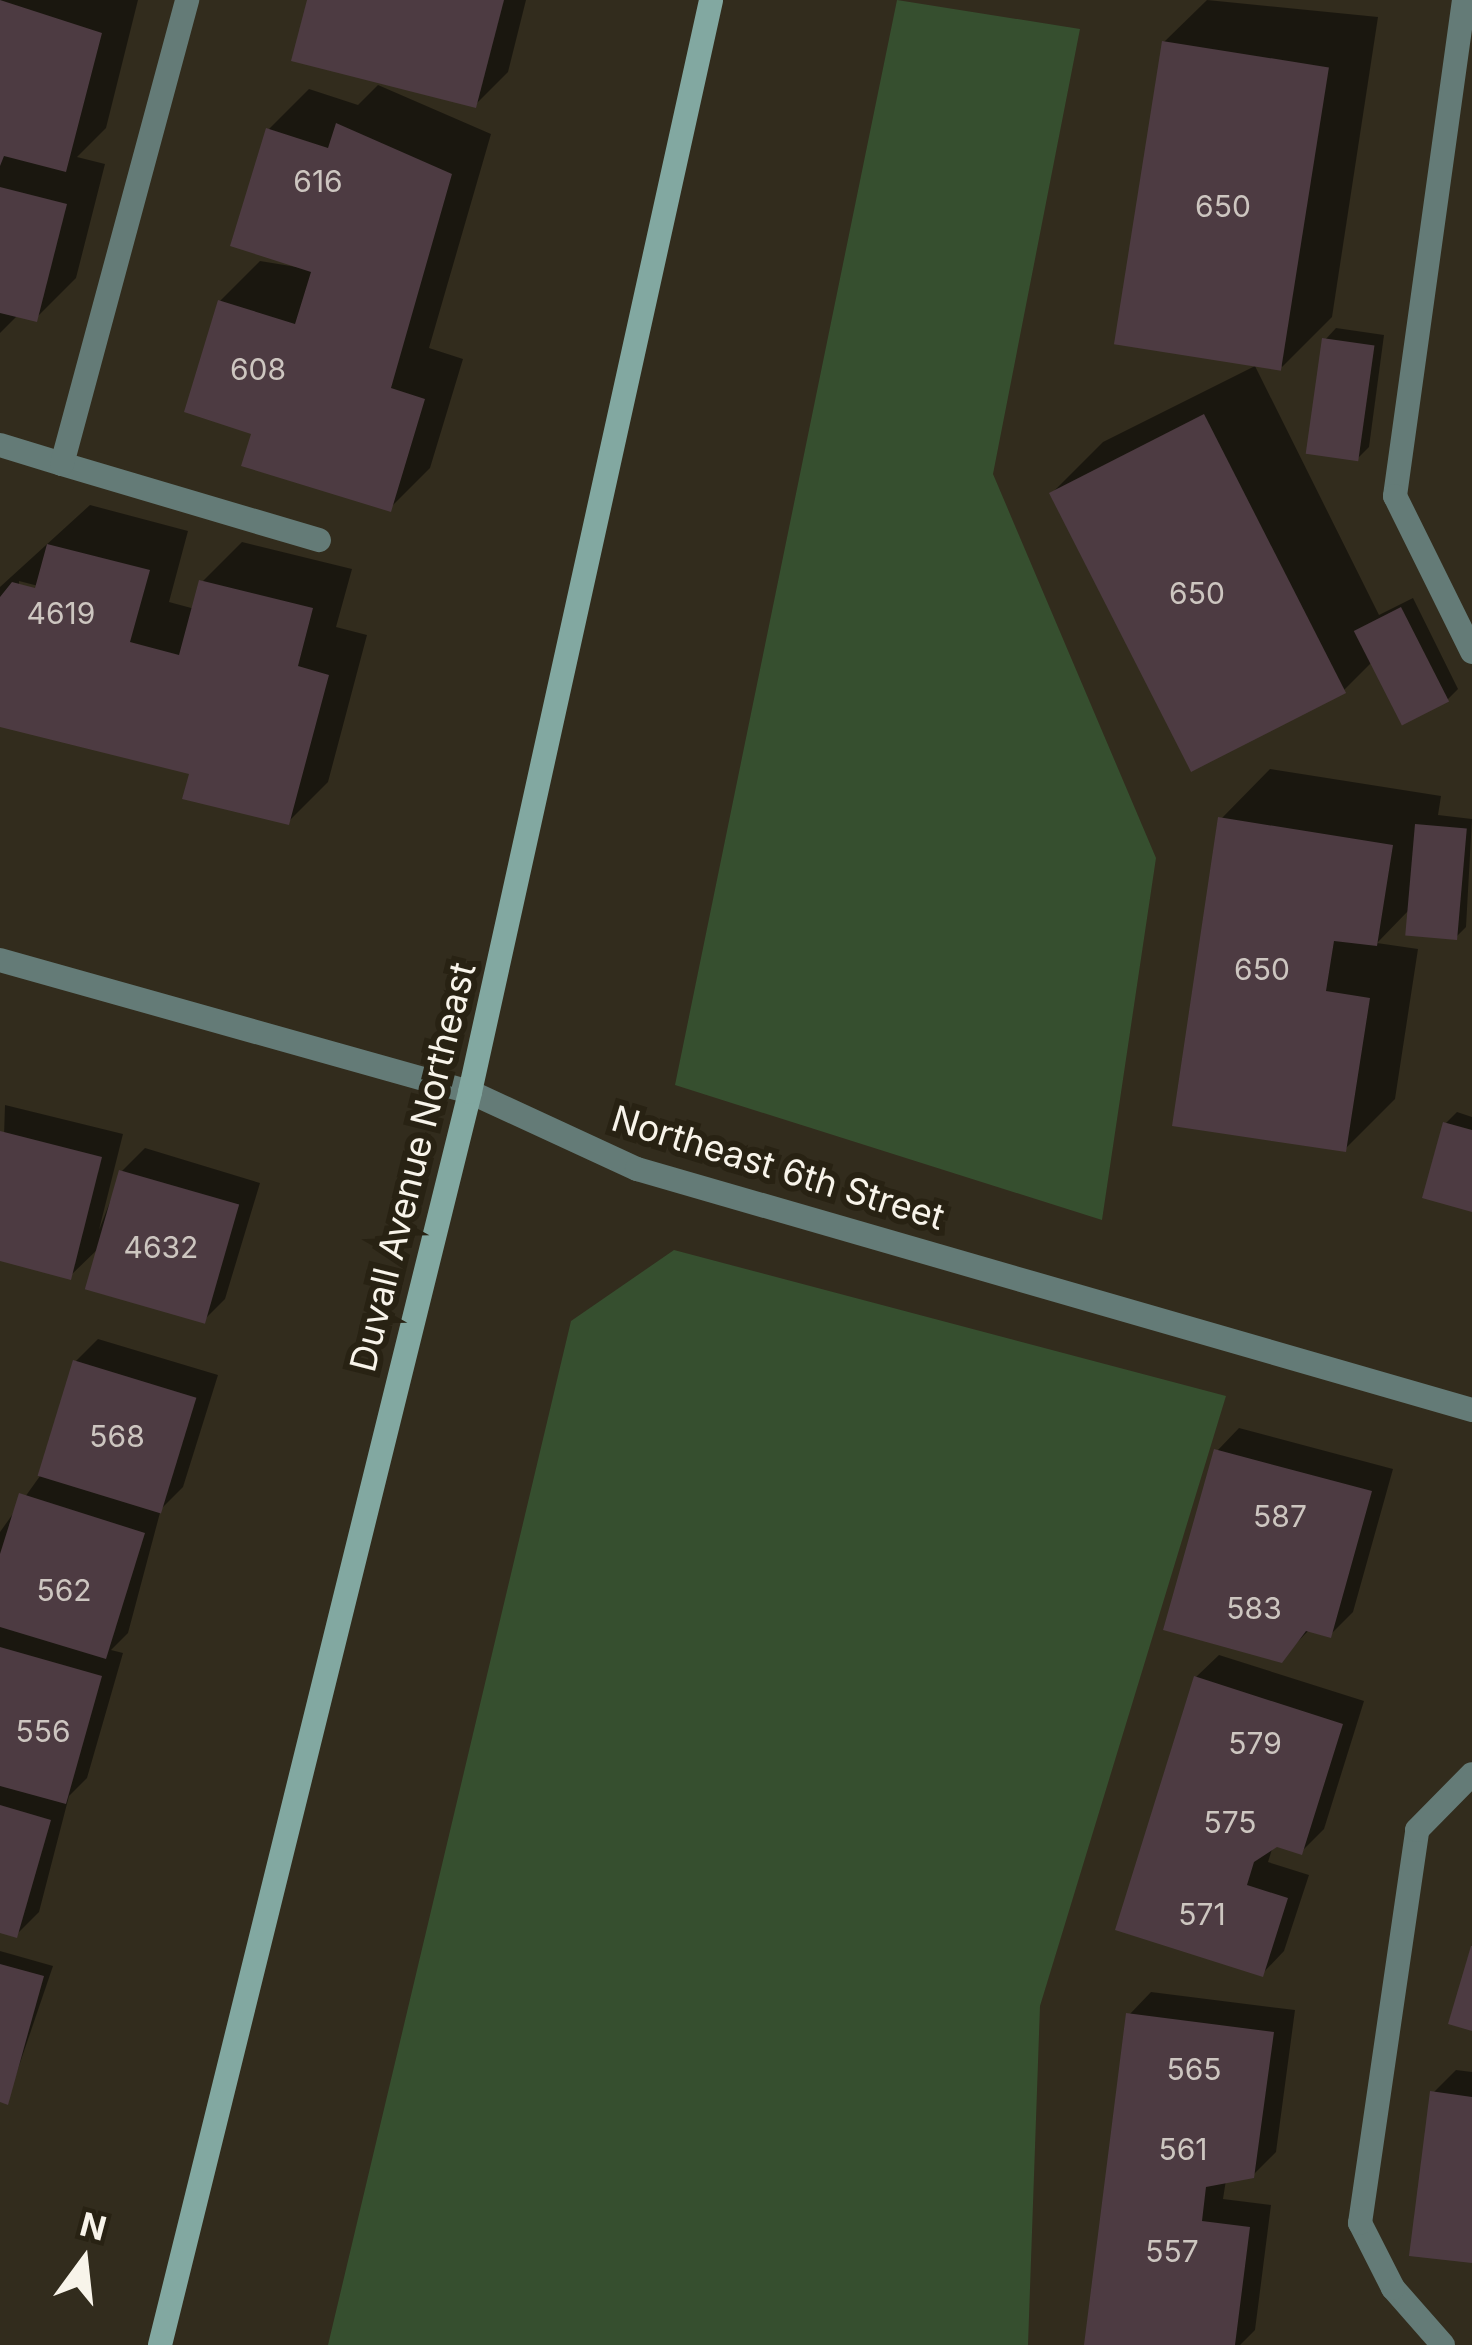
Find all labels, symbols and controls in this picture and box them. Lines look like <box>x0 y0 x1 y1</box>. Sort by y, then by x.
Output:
house number: 616 <box>293 163 343 199</box>
house number: 650 <box>1195 188 1251 224</box>
house number: 608 <box>230 351 286 387</box>
house number: 650 <box>1169 575 1225 611</box>
house number: 4619 <box>27 595 95 631</box>
house number: 650 <box>1234 951 1290 987</box>
street label: Duvall Avenue Northeast <box>341 958 485 1376</box>
street label: Northeast 6th Street <box>607 1097 949 1239</box>
house number: 4632 <box>124 1229 198 1265</box>
house number: 568 <box>89 1418 145 1454</box>
house number: 587 <box>1253 1498 1307 1534</box>
house number: 562 <box>36 1572 92 1608</box>
house number: 583 <box>1226 1590 1282 1626</box>
house number: 556 <box>15 1713 71 1749</box>
house number: 579 <box>1228 1725 1282 1761</box>
house number: 575 <box>1203 1804 1257 1840</box>
house number: 571 <box>1178 1896 1226 1932</box>
house number: 565 <box>1166 2051 1222 2087</box>
house number: 561 <box>1158 2131 1208 2167</box>
north arrow <box>24 2201 144 2321</box>
text: N <box>76 2204 111 2249</box>
house number: 557 <box>1145 2233 1199 2269</box>

